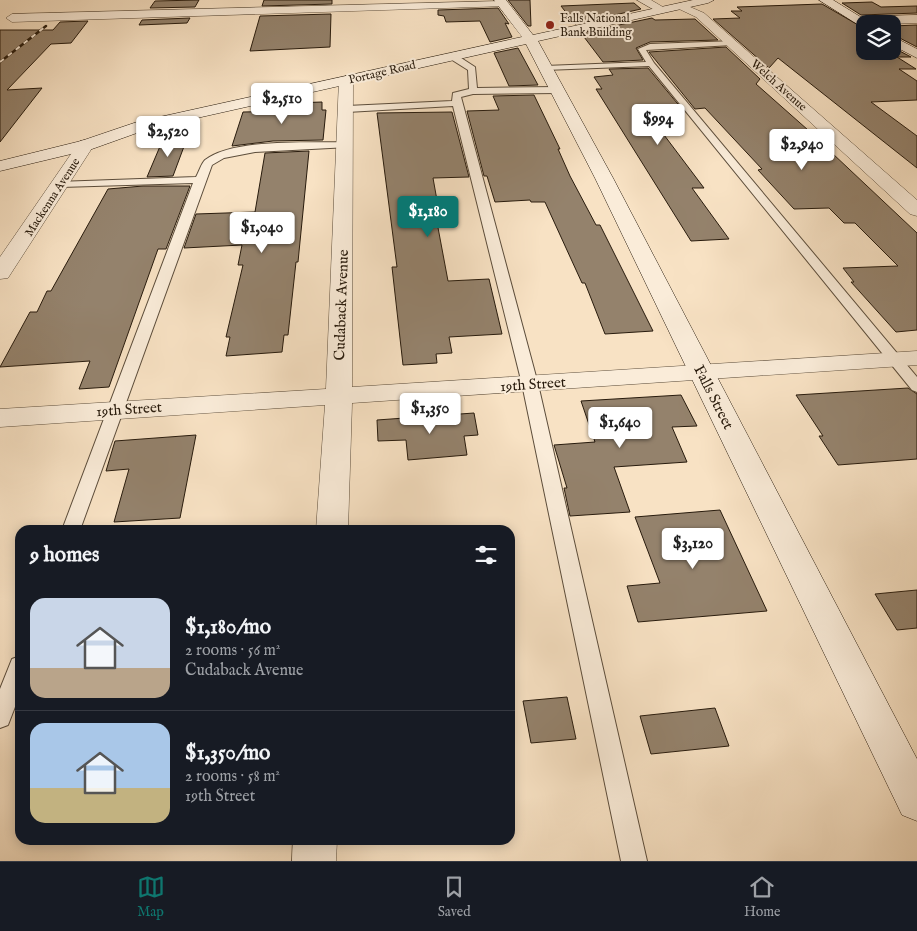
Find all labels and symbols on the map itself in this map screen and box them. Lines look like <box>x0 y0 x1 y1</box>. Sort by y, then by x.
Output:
place label: Falls National Bank Building <box>560 11 632 40</box>
marker: Falls National Bank Building <box>544 19 556 31</box>
street label: Welch Avenue <box>747 56 810 115</box>
street label: Portage Road <box>347 57 418 88</box>
pin: $2,510 <box>241 82 323 125</box>
pin: $994 <box>628 104 688 146</box>
pin: $2,520 <box>127 116 209 158</box>
pin: $2,940 <box>761 128 843 171</box>
street label: Mackenna Avenue <box>21 155 84 239</box>
pin: $1,180 <box>387 196 469 238</box>
pin: $1,040 <box>221 212 303 254</box>
street label: Cudaback Avenue <box>330 249 353 361</box>
street label: Falls Street <box>689 362 738 433</box>
street label: 19th Street <box>500 373 567 396</box>
pin: $1,350 <box>389 392 471 435</box>
street label: 19th Street <box>96 398 163 421</box>
pin: $1,640 <box>579 406 661 449</box>
pin: $3,120 <box>652 528 734 570</box>

